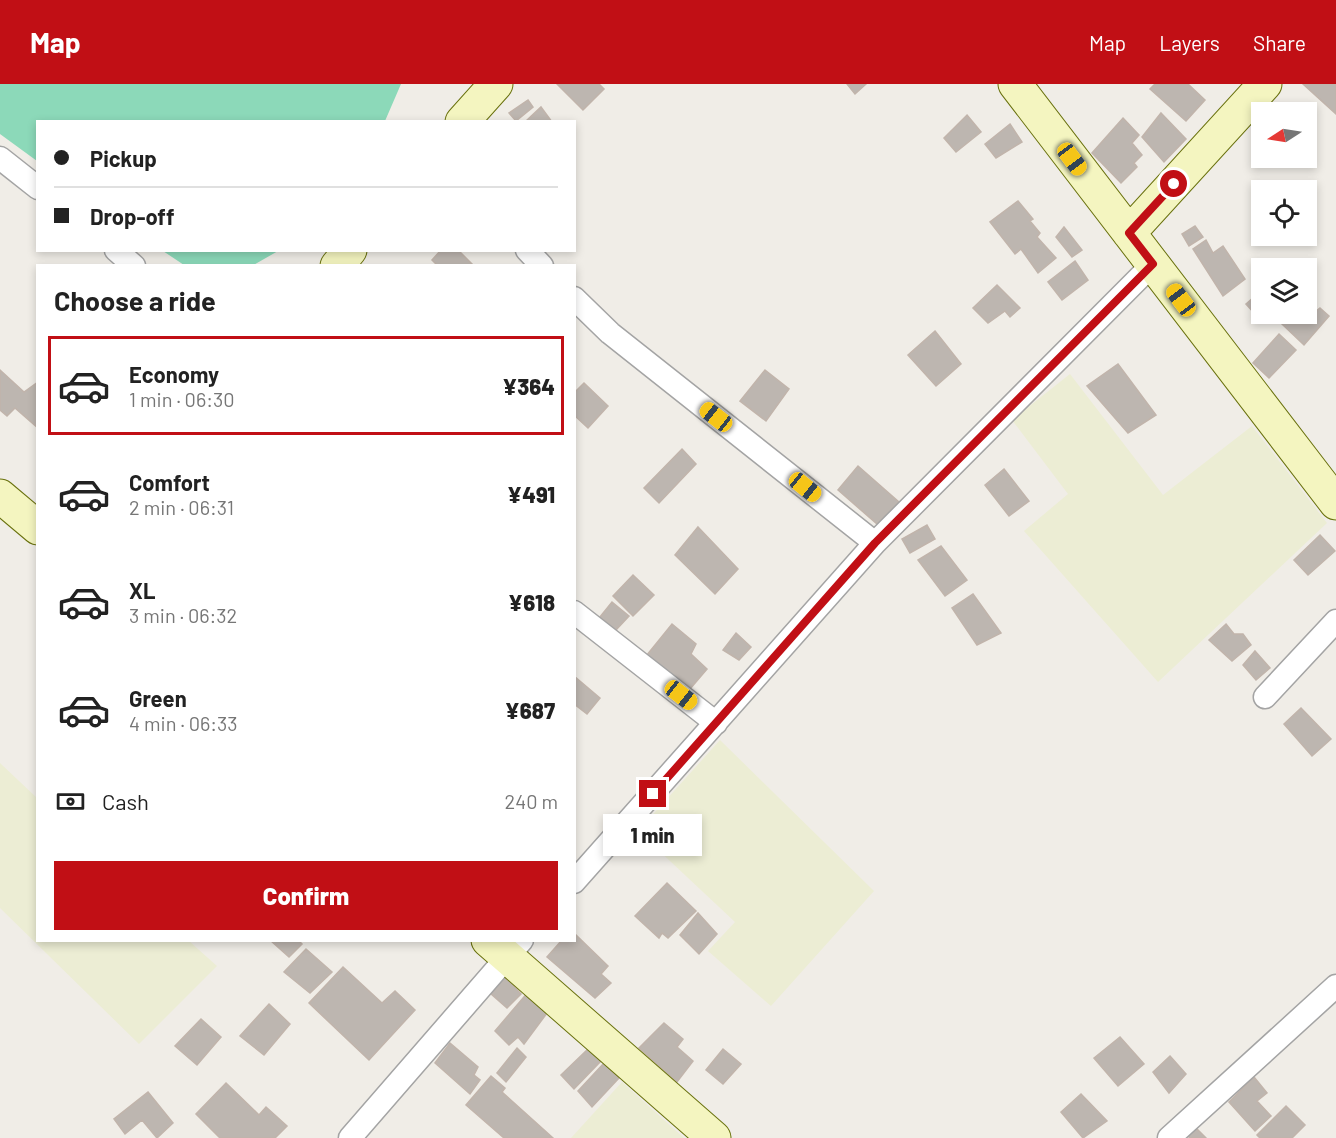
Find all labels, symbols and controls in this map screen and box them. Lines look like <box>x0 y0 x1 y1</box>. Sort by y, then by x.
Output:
text: Map <box>30 25 81 59</box>
text: Map <box>1089 30 1126 55</box>
text: Layers <box>1159 30 1220 55</box>
text: Share <box>1253 30 1306 55</box>
north arrow <box>1251 102 1317 168</box>
map controls <box>1251 102 1317 324</box>
car <box>1054 139 1090 179</box>
text: Pickup <box>90 145 157 171</box>
route start <box>1160 170 1187 197</box>
button: locate <box>1251 180 1317 246</box>
text: Drop-off <box>90 203 174 229</box>
button: layers <box>1251 258 1317 324</box>
car <box>1163 280 1199 320</box>
text: Choose a ride <box>54 284 216 316</box>
icon: car <box>57 359 111 413</box>
text: Economy <box>129 361 219 387</box>
text: ¥364 <box>502 373 555 399</box>
text: 1 min · 06:30 <box>129 387 235 411</box>
car <box>696 399 736 435</box>
icon: car <box>57 467 111 521</box>
text: Comfort <box>129 469 210 495</box>
car <box>785 469 825 505</box>
text: ¥491 <box>507 481 555 507</box>
text: 2 min · 06:31 <box>129 495 234 519</box>
icon: car <box>57 575 111 629</box>
text: XL <box>129 577 155 603</box>
text: ¥618 <box>508 589 555 615</box>
text: 3 min · 06:32 <box>129 603 237 627</box>
car <box>661 677 701 713</box>
icon: car <box>57 683 111 737</box>
text: Green <box>129 685 187 711</box>
text: ¥687 <box>505 697 555 723</box>
text: 4 min · 06:33 <box>129 711 238 735</box>
route end <box>639 780 666 807</box>
icon: cash <box>54 785 87 818</box>
text: Cash <box>102 788 149 814</box>
text: 240 m <box>504 789 558 813</box>
callout: 1 min <box>604 815 702 857</box>
text: 1 min <box>631 823 674 847</box>
button: Confirm <box>54 861 558 930</box>

